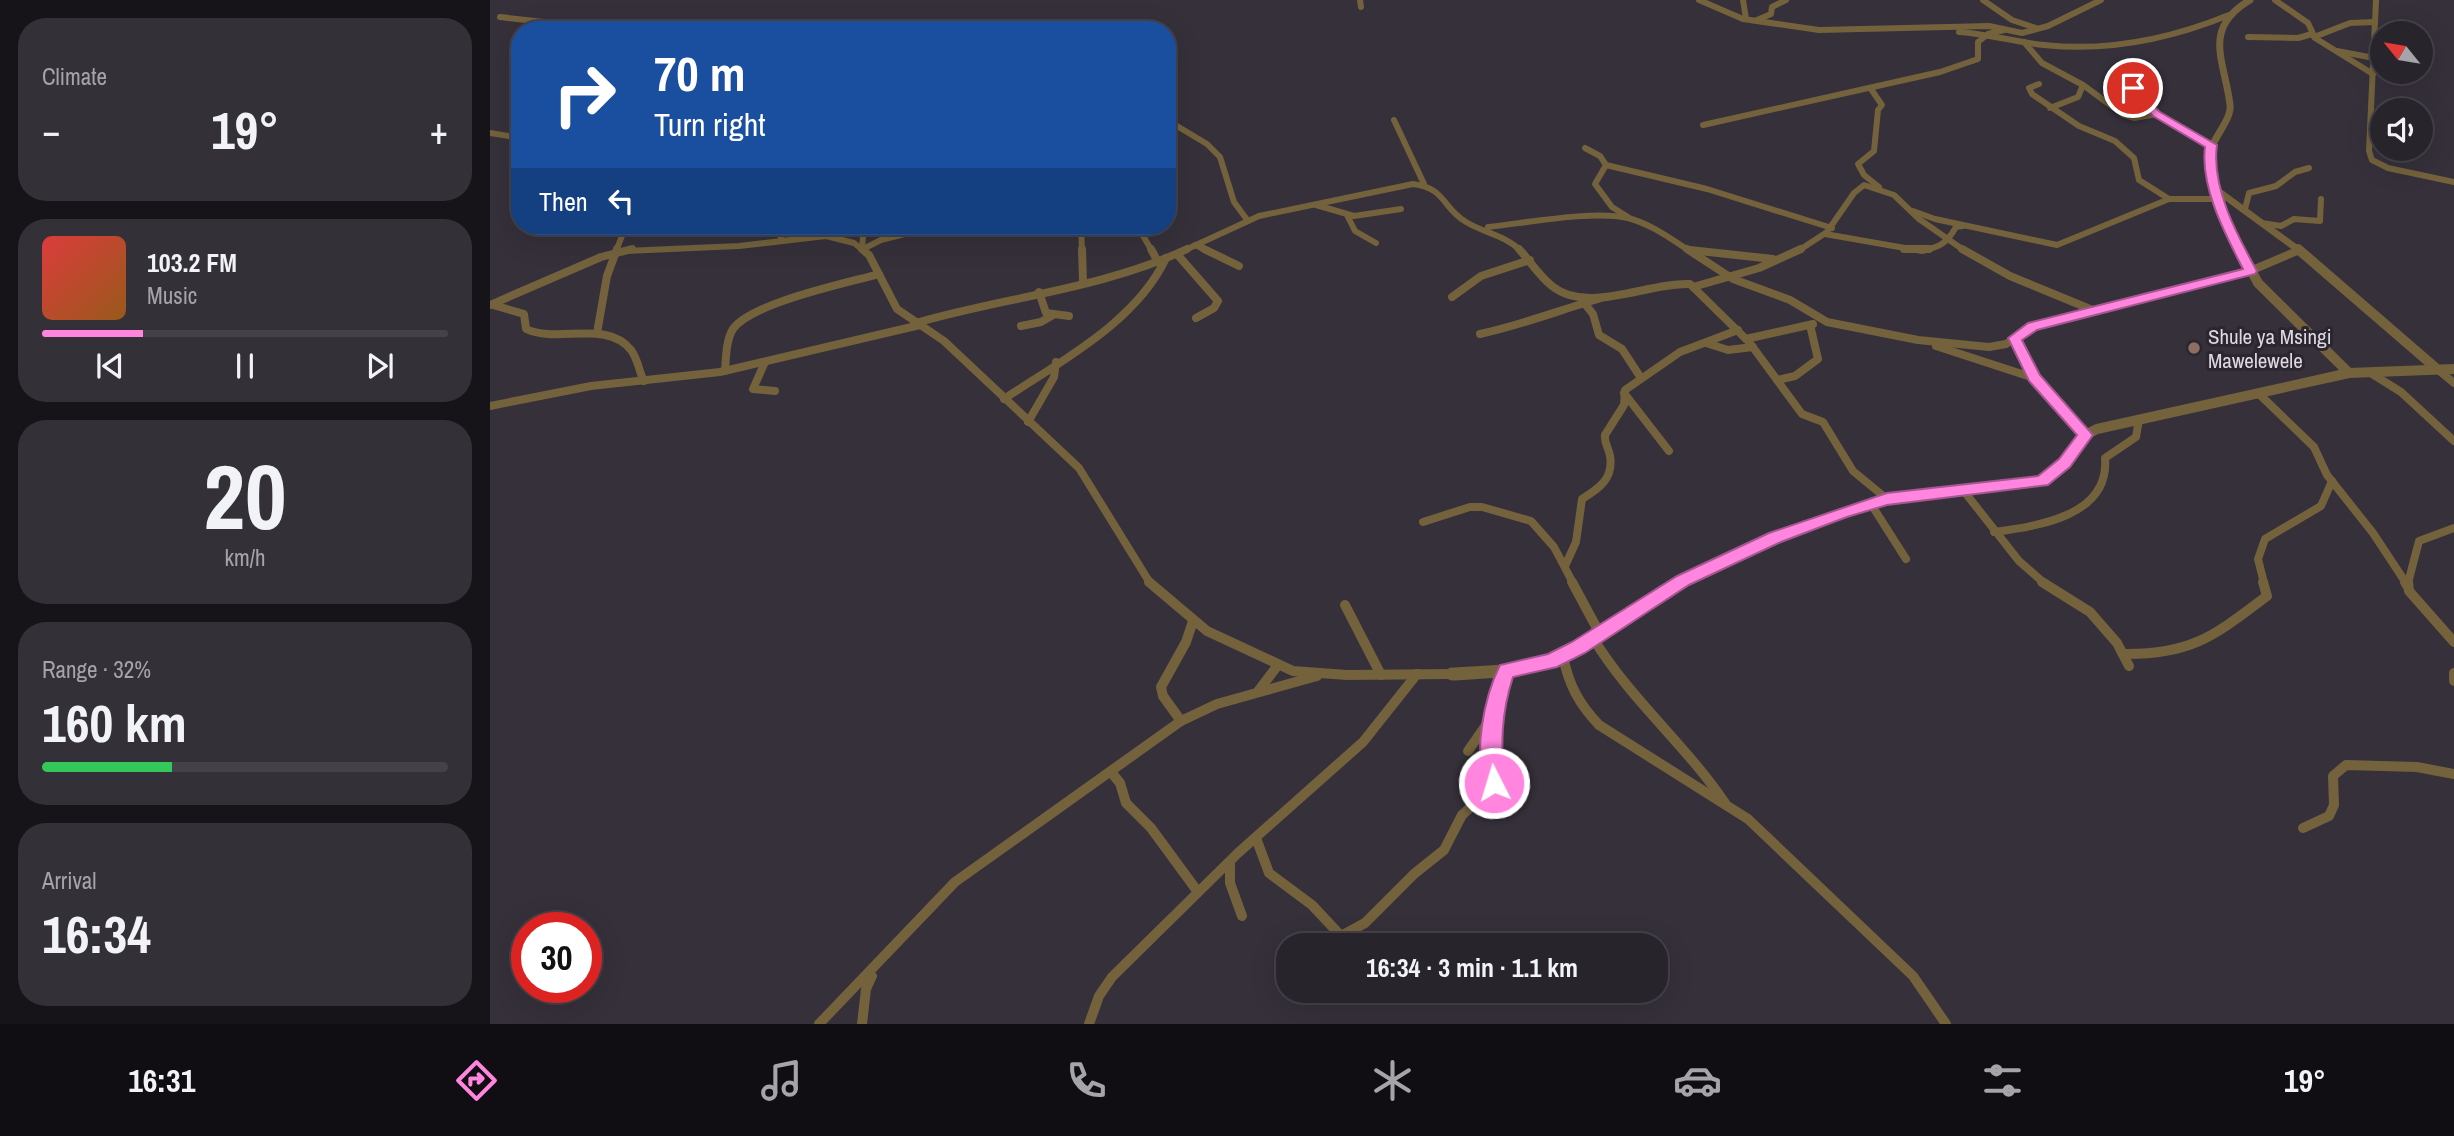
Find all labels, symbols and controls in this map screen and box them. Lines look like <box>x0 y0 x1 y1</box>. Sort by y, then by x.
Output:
north arrow <box>2370 21 2432 84</box>
map controls <box>2370 21 2433 161</box>
text: 70 m <box>654 40 746 106</box>
icon: right <box>539 49 630 140</box>
pin <box>2103 58 2163 118</box>
text: Climate <box>42 61 107 92</box>
icon: arrive <box>2114 69 2152 107</box>
text: 19° <box>211 95 279 165</box>
button: sound <box>2370 98 2433 161</box>
text: Turn right <box>654 103 766 146</box>
text: − <box>42 105 60 156</box>
text: + <box>430 105 448 156</box>
icon: left <box>602 182 640 220</box>
text: Then <box>539 184 588 219</box>
text: 103.2 FM <box>147 245 237 280</box>
text: Music <box>147 280 197 311</box>
place label: Shule ya Msingi Mawelewele <box>2208 322 2331 375</box>
marker: Shule ya Msingi Mawelewele <box>2186 340 2202 356</box>
icon: previous <box>91 347 129 385</box>
icon: pause <box>226 347 264 385</box>
icon: next <box>361 347 399 385</box>
text: 20 <box>204 435 287 557</box>
text: km/h <box>225 542 265 573</box>
text: Range · 32% <box>42 654 151 685</box>
text: 160 km <box>42 688 187 758</box>
position arrow <box>1457 746 1531 820</box>
text: Arrival <box>42 865 97 896</box>
text: 16:34 <box>42 899 151 969</box>
speed limit sign: 30 <box>511 912 602 1003</box>
text: 16:34 · 3 min · 1.1 km <box>1366 950 1578 985</box>
icon: directions <box>452 1056 501 1105</box>
icon: music <box>757 1056 806 1105</box>
icon: phone <box>1062 1056 1111 1105</box>
icon: climate <box>1368 1056 1417 1105</box>
icon: car <box>1673 1056 1722 1105</box>
icon: filters <box>1978 1056 2027 1105</box>
text: 16:31 <box>128 1059 195 1102</box>
text: 19° <box>2284 1059 2326 1102</box>

